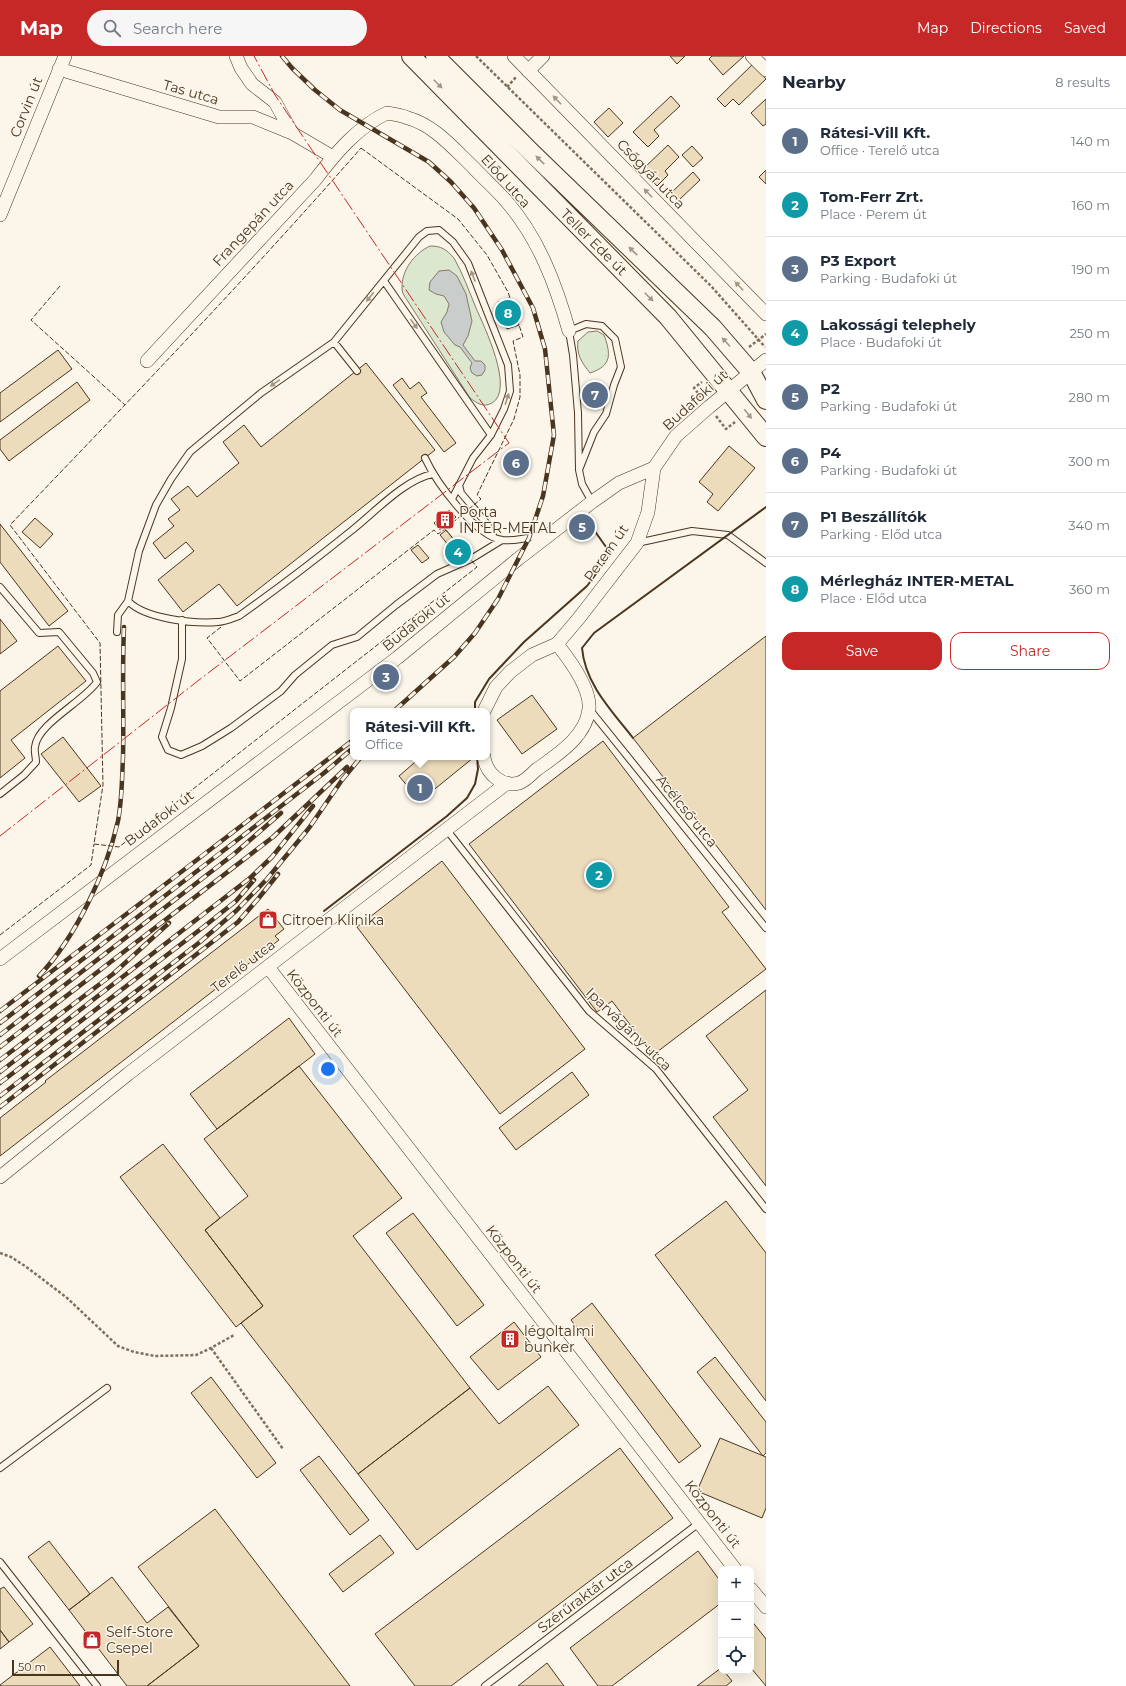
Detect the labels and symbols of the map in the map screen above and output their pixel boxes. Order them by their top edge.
street label: Corvin út [6,74,46,140]
street label: Tas utca [161,75,221,109]
one-way arrow [433,79,443,89]
one-way arrow [552,95,562,105]
street label: Csőgyár utca [613,135,689,213]
street label: Előd utca [477,150,535,212]
one-way arrow [535,155,545,165]
street label: Frangepán utca [208,176,298,270]
one-way arrow [643,188,653,198]
street label: Teller Ede út [557,205,631,279]
one-way arrow [628,246,638,256]
one-way arrow [470,270,476,282]
one-way arrow [734,281,744,291]
one-way arrow [366,291,375,302]
one-way arrow [644,292,654,302]
pin: 8 [495,298,521,328]
one-way arrow [410,319,418,329]
one-way arrow [721,337,730,347]
street label: Budafoki út [659,366,732,434]
one-way arrow [270,379,280,387]
pin: 7 [582,380,608,410]
one-way arrow [504,393,510,405]
one-way arrow [744,408,752,419]
pin: 6 [503,448,529,478]
place label: Porta INTER-METAL [459,503,557,537]
building icon: Porta INTER-METAL [434,509,456,531]
pin: 5 [569,512,595,542]
street label: Perem út [580,521,632,585]
pin: 4 [445,537,471,567]
street label: Budafoki út [378,589,454,655]
pin: 3 [373,662,399,692]
street label: Acélcső utca [652,771,722,851]
pin: 1 [407,773,433,803]
street label: Budafoki út [121,786,197,850]
pin: 2 [586,860,612,890]
shop icon: Citroen Klinika [257,909,279,931]
place label: Citroen Klinika [282,911,384,929]
street label: Terelő utca [207,935,279,997]
street label: Központi út [283,965,347,1041]
street label: Iparvágány utca [582,983,676,1075]
your location [318,1059,338,1079]
street label: Központi út [482,1221,546,1297]
place label: légoltalmi bunker [524,1322,594,1356]
building icon: légoltalmi bunker [499,1328,521,1350]
street label: Központi út [681,1476,745,1552]
street label: Szérűraktár utca [534,1553,636,1637]
place label: Self-Store Csepel [106,1623,173,1657]
shop icon: Self-Store Csepel [81,1629,103,1651]
scale bar [12,1658,119,1677]

